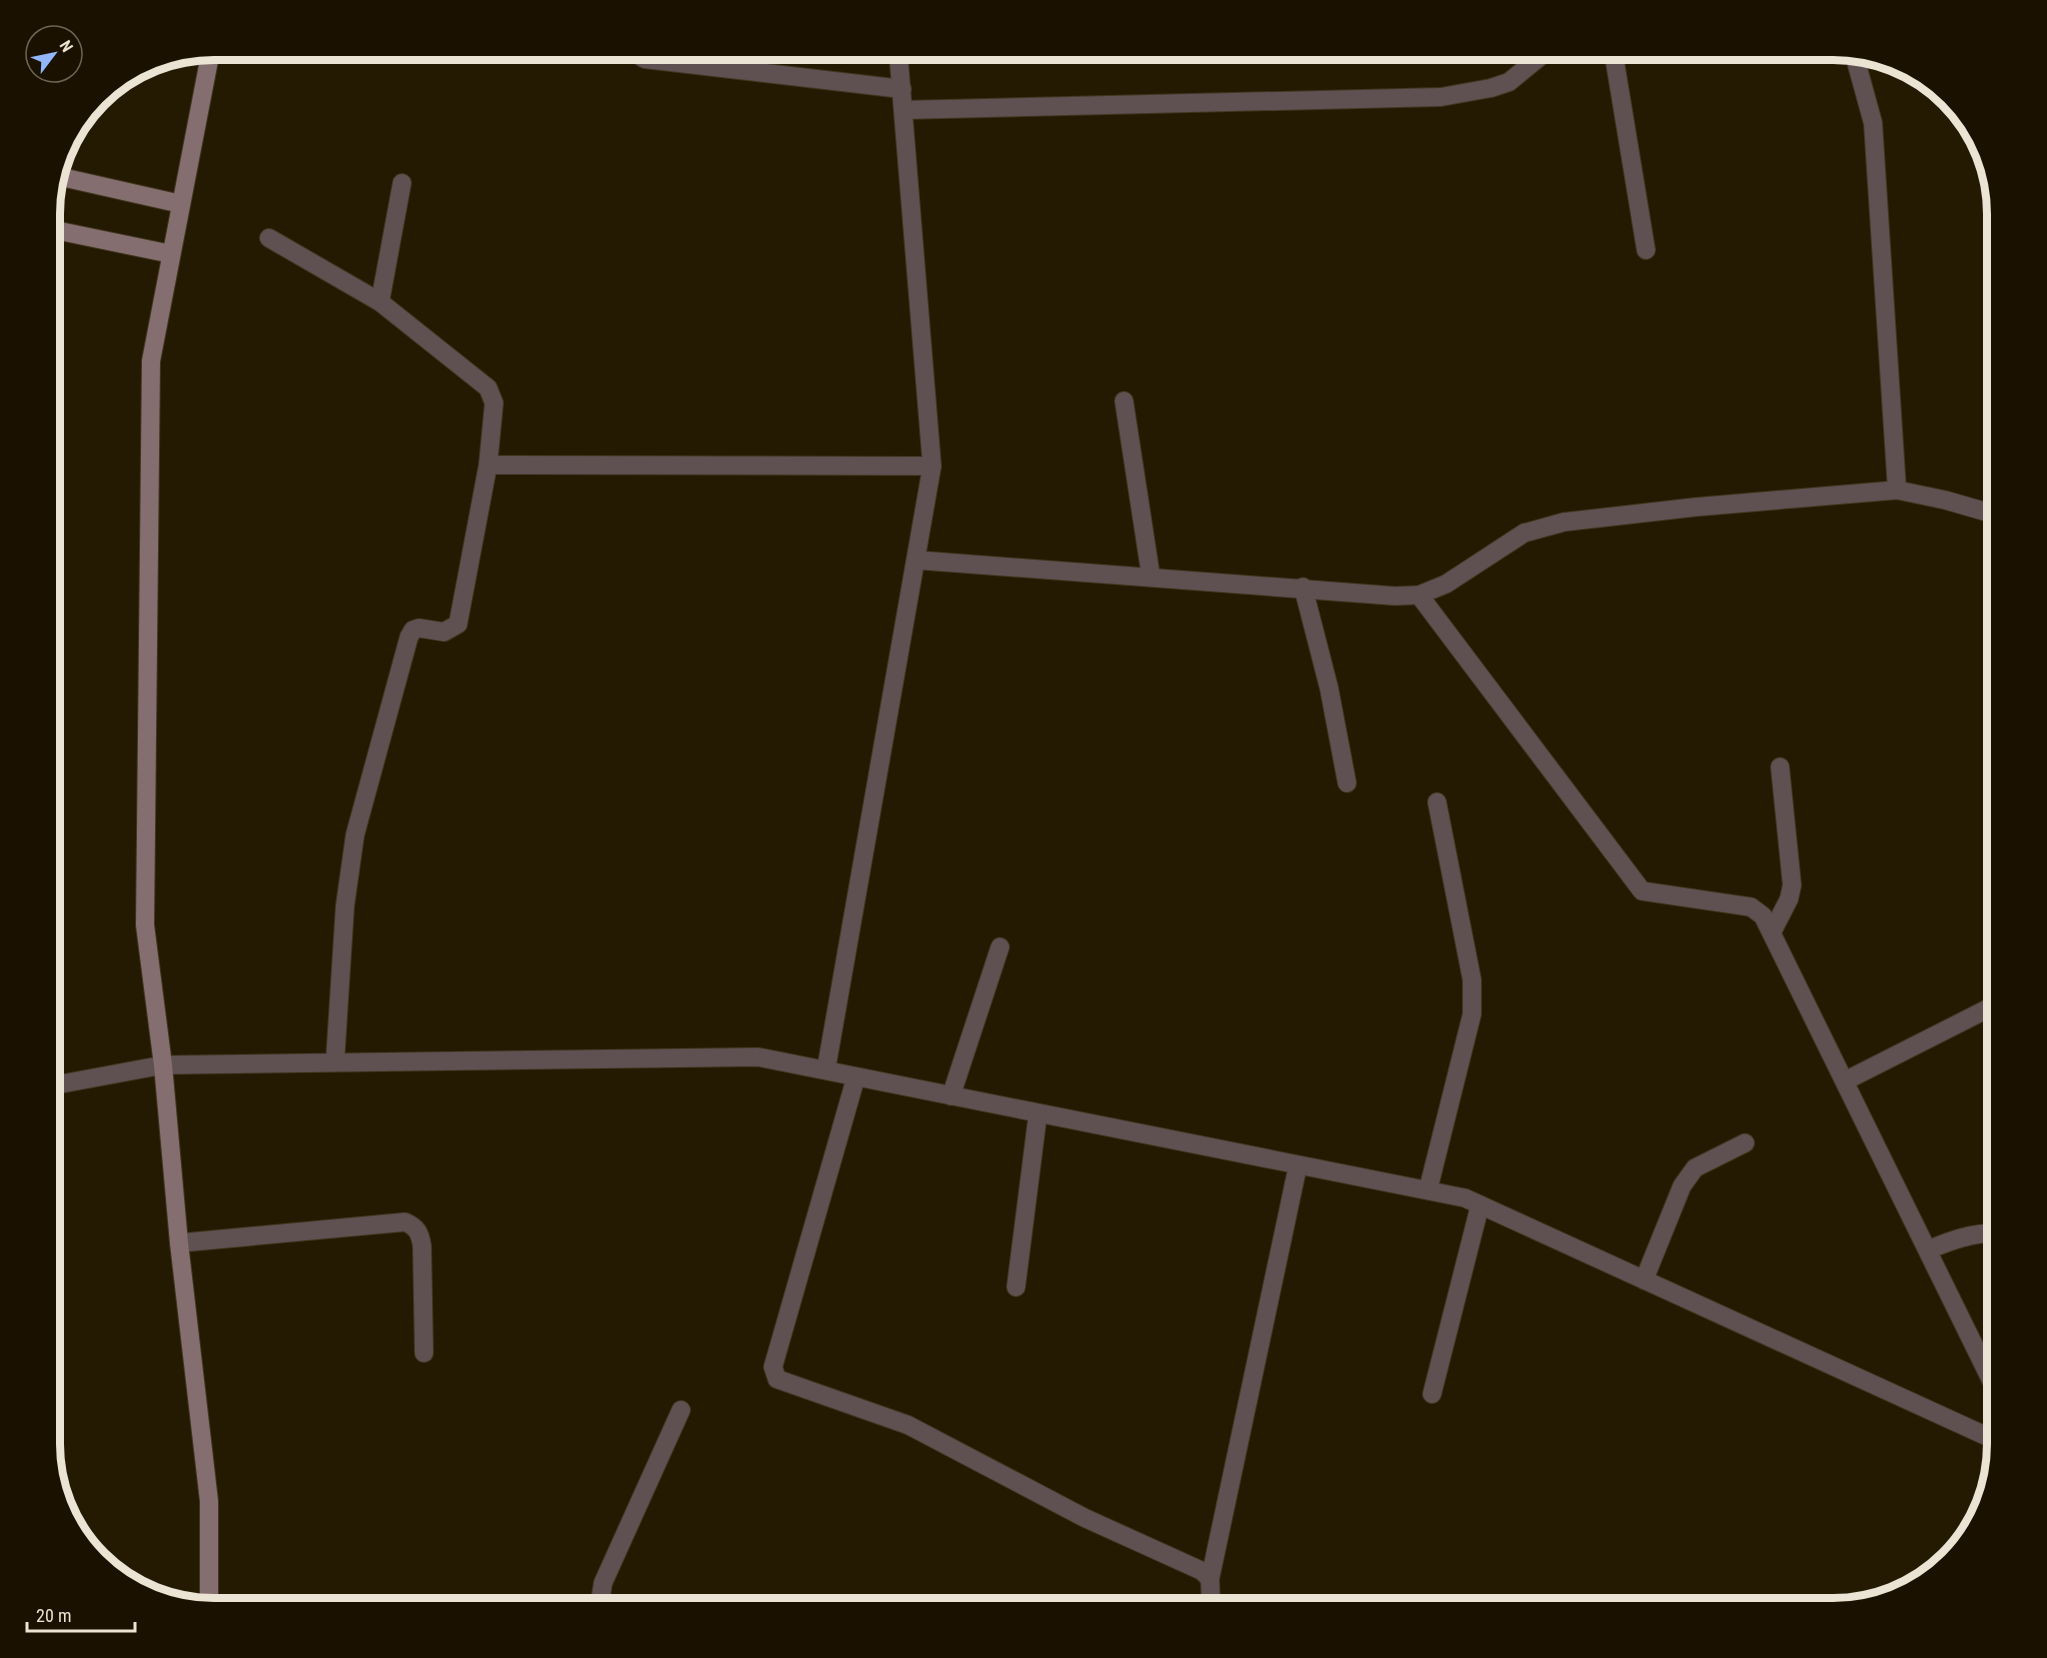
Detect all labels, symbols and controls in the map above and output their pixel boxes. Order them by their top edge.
north arrow [24,24,84,84]
text: N [56,37,77,56]
scale bar [27,1595,135,1633]
text: 20 m [36,1605,71,1626]

